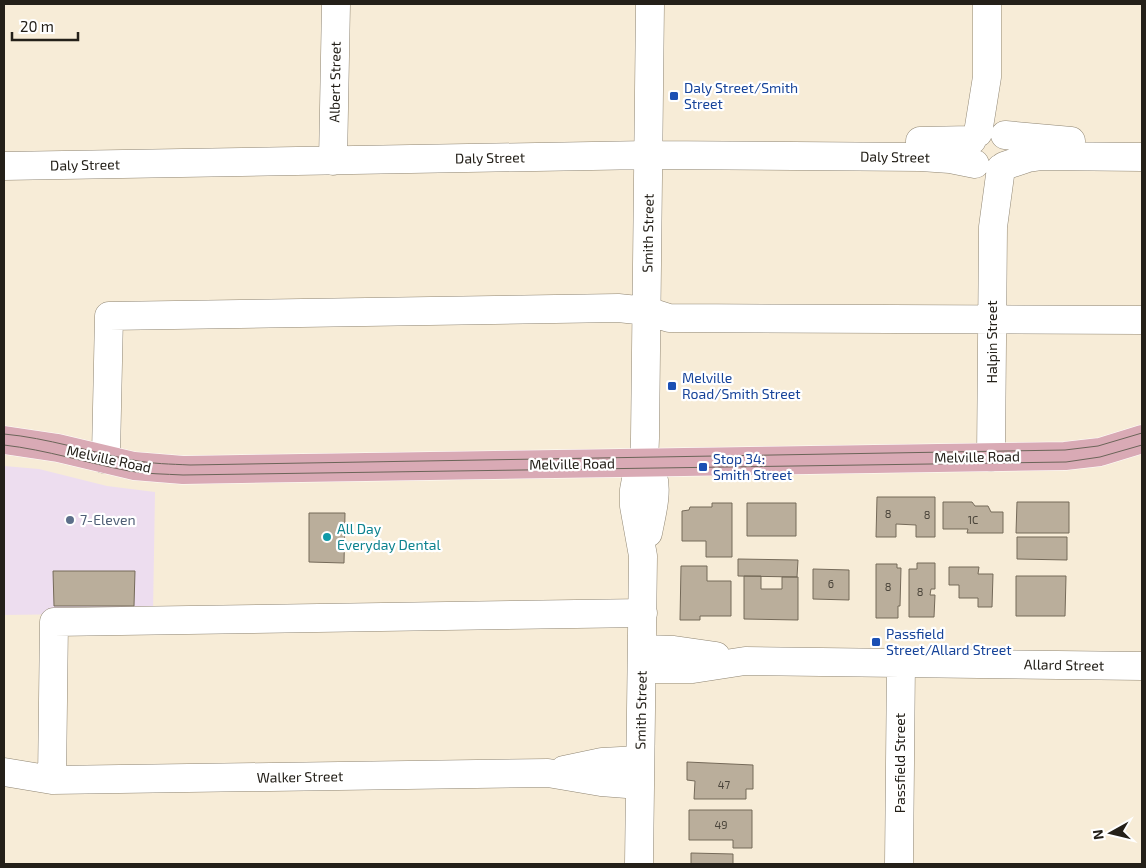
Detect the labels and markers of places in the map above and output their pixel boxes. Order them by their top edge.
place label: Daly Street/Smith Street [684,79,798,112]
marker: Daly Street/Smith Street [668,90,680,102]
place label: Melville Road/Smith Street [682,369,801,402]
marker: Melville Road/Smith Street [666,380,678,392]
place label: Stop 34: Smith Street [713,450,792,483]
marker: Stop 34: Smith Street [697,461,709,473]
place label: 7-Eleven [80,511,136,528]
marker: 7-Eleven [64,514,76,526]
place label: All Day Everyday Dental [337,520,442,553]
marker: All Day Everyday Dental [321,531,333,543]
place label: Passfield Street/Allard Street [886,625,1012,658]
marker: Passfield Street/Allard Street [870,636,882,648]

